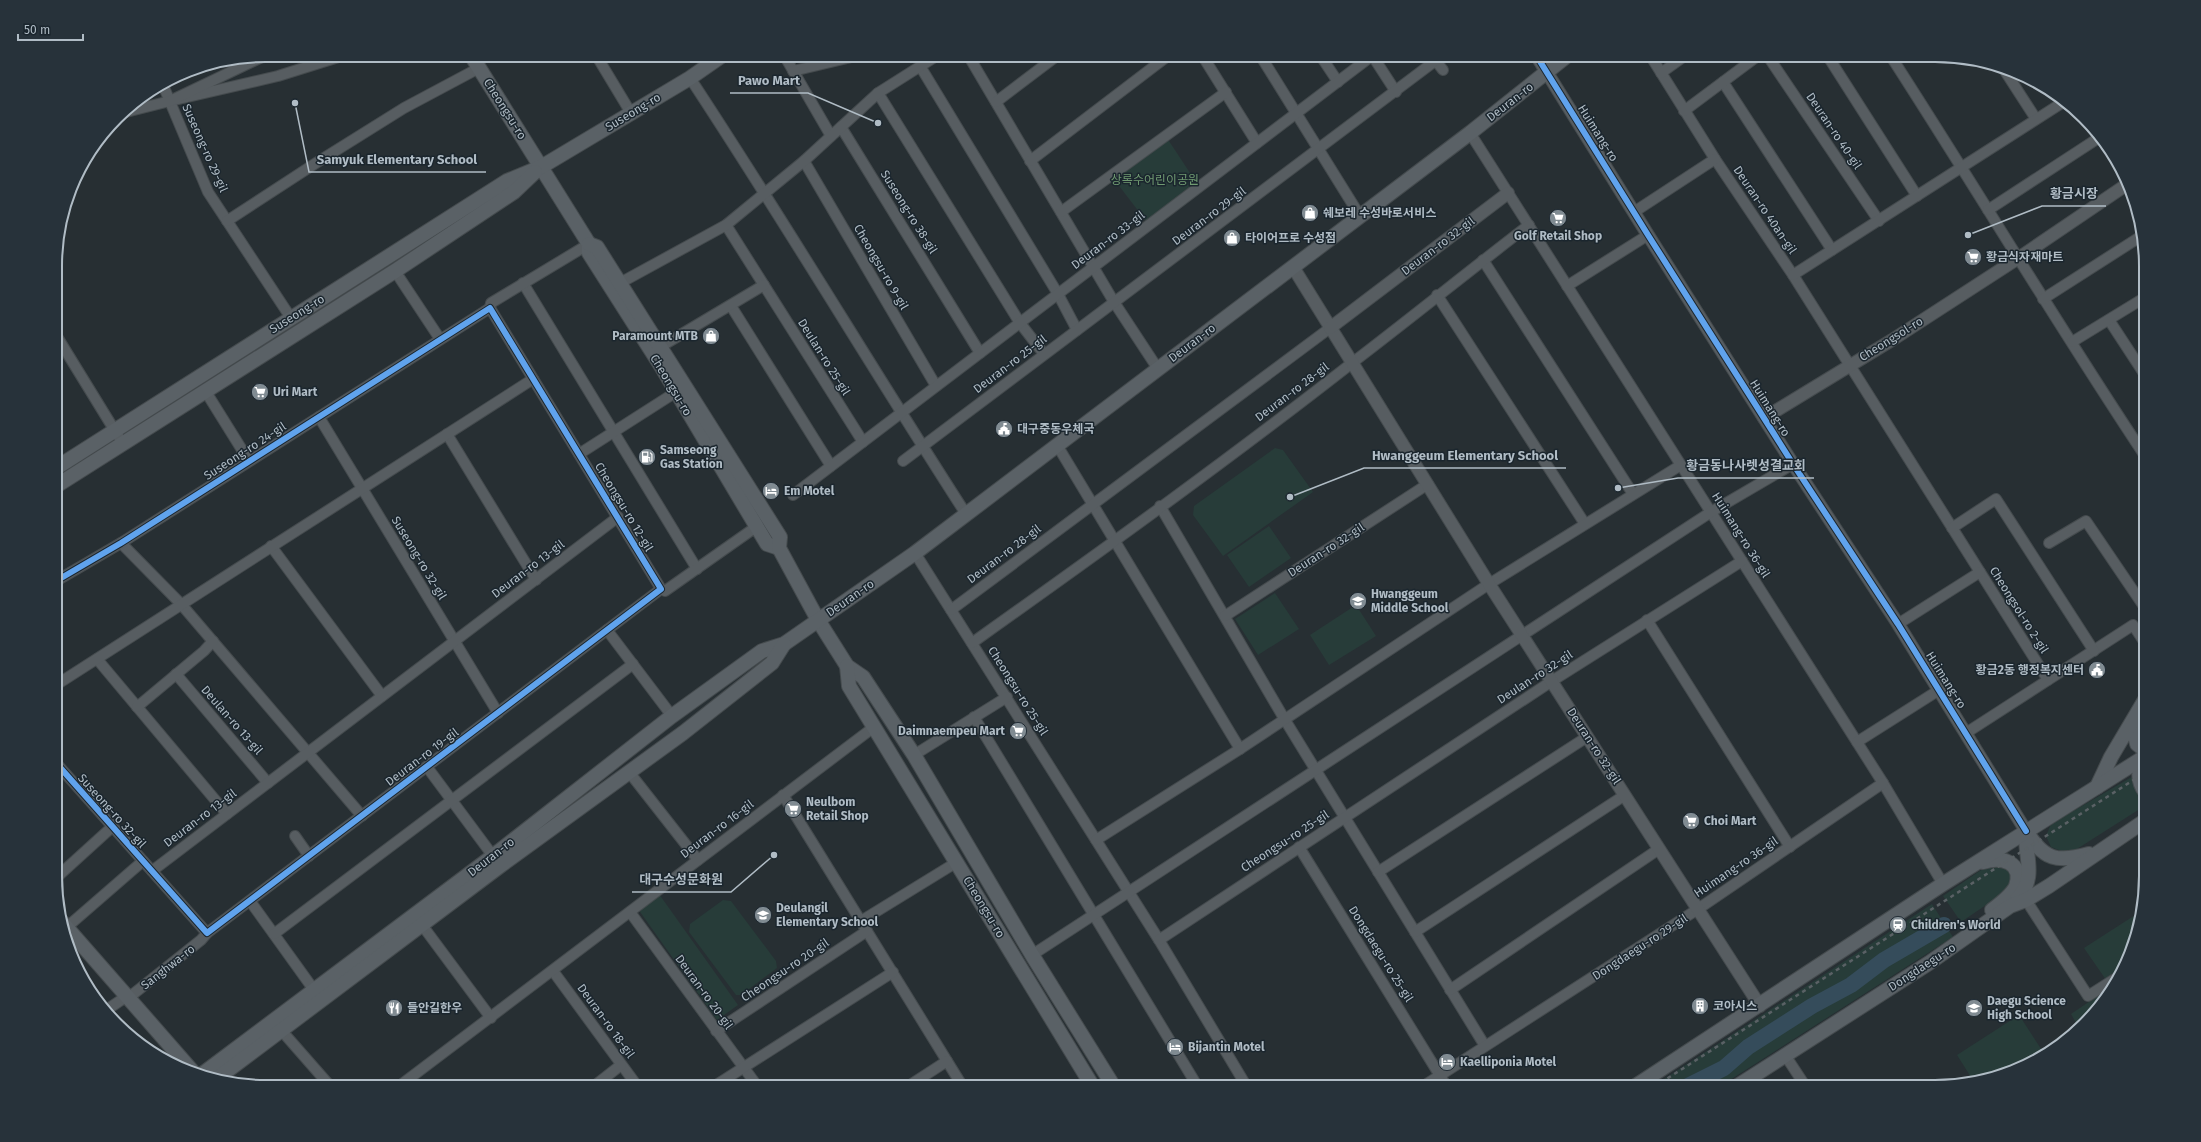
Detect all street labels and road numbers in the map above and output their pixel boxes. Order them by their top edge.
street label: Cheongsu-ro [481,76,529,142]
street label: Deuran-ro [1484,80,1536,124]
street label: Suseong-ro [603,90,663,134]
street label: Deuran-ro 40-gil [1803,90,1865,172]
street label: Suseong-ro 29-gil [179,102,231,195]
street label: Huimang-ro [1575,102,1621,164]
street label: Deuran-ro 40an-gil [1730,163,1800,257]
street label: Suseong-ro 38-gil [878,168,941,257]
street label: Deuran-ro 29-gil [1169,184,1249,248]
street label: Deuran-ro 33-gil [1069,208,1148,272]
street label: Deuran-ro 32-gil [1399,214,1478,278]
street label: Cheongsu-ro 9-gil [851,222,911,313]
street label: Suseong-ro [267,292,327,336]
street label: Cheongsol-ro [1857,314,1925,364]
street label: Deulan-ro 25-gil [795,316,853,398]
street label: Deuran-ro [1166,321,1218,365]
street label: Deuran-ro 25-gil [971,332,1050,396]
street label: Cheongsu-ro [647,352,695,418]
street label: Deuran-ro 28-gil [1252,359,1332,424]
street label: Huimang-ro [1747,377,1793,439]
street label: Suseong-ro 24-gil [201,419,289,483]
street label: Cheongsu-ro 12-gil [592,460,656,554]
street label: Huimang-ro 36-gil [1709,490,1773,581]
street label: Suseong-ro 32-gil [389,514,450,603]
street label: Deuran-ro 32-gil [1285,520,1367,580]
street label: Deuran-ro 28-gil [964,521,1044,586]
street label: Deuran-ro 13-gil [489,537,568,601]
street label: Cheongsol-ro 2-gil [1987,564,2052,656]
street label: Deuran-ro [823,576,877,620]
street label: Cheongsu-ro 25-gil [985,644,1051,738]
street label: Deulan-ro 32-gil [1495,647,1576,707]
street label: Huimang-ro [1923,649,1969,711]
street label: Deulan-ro 13-gil [198,683,266,758]
street label: Deuran-ro 32-gil [1564,705,1624,787]
street label: Deuran-ro 19-gil [383,725,462,789]
street label: Suseong-ro 32-gil [75,771,149,851]
street label: Deuran-ro 13-gil [161,786,240,850]
street label: Deuran-ro 16-gil [678,797,757,861]
street label: Cheongsu-ro 25-gil [1238,807,1332,875]
street label: Huimang-ro 36-gil [1691,833,1781,900]
street label: Deuran-ro [465,835,517,879]
street label: Cheongsu-ro [960,874,1008,940]
street label: Dongdaegu-ro 25-gil [1346,903,1416,1005]
street label: Dongdaegu-ro 29-gil [1590,911,1691,983]
street label: Cheongsu-ro 20-gil [738,935,832,1005]
street label: Dongdaegu-ro [1886,940,1958,994]
street label: Sanghwa-ro [138,942,198,992]
street label: Deuran-ro 20-gil [672,952,736,1032]
street label: Deuran-ro 18-gil [574,981,638,1061]

